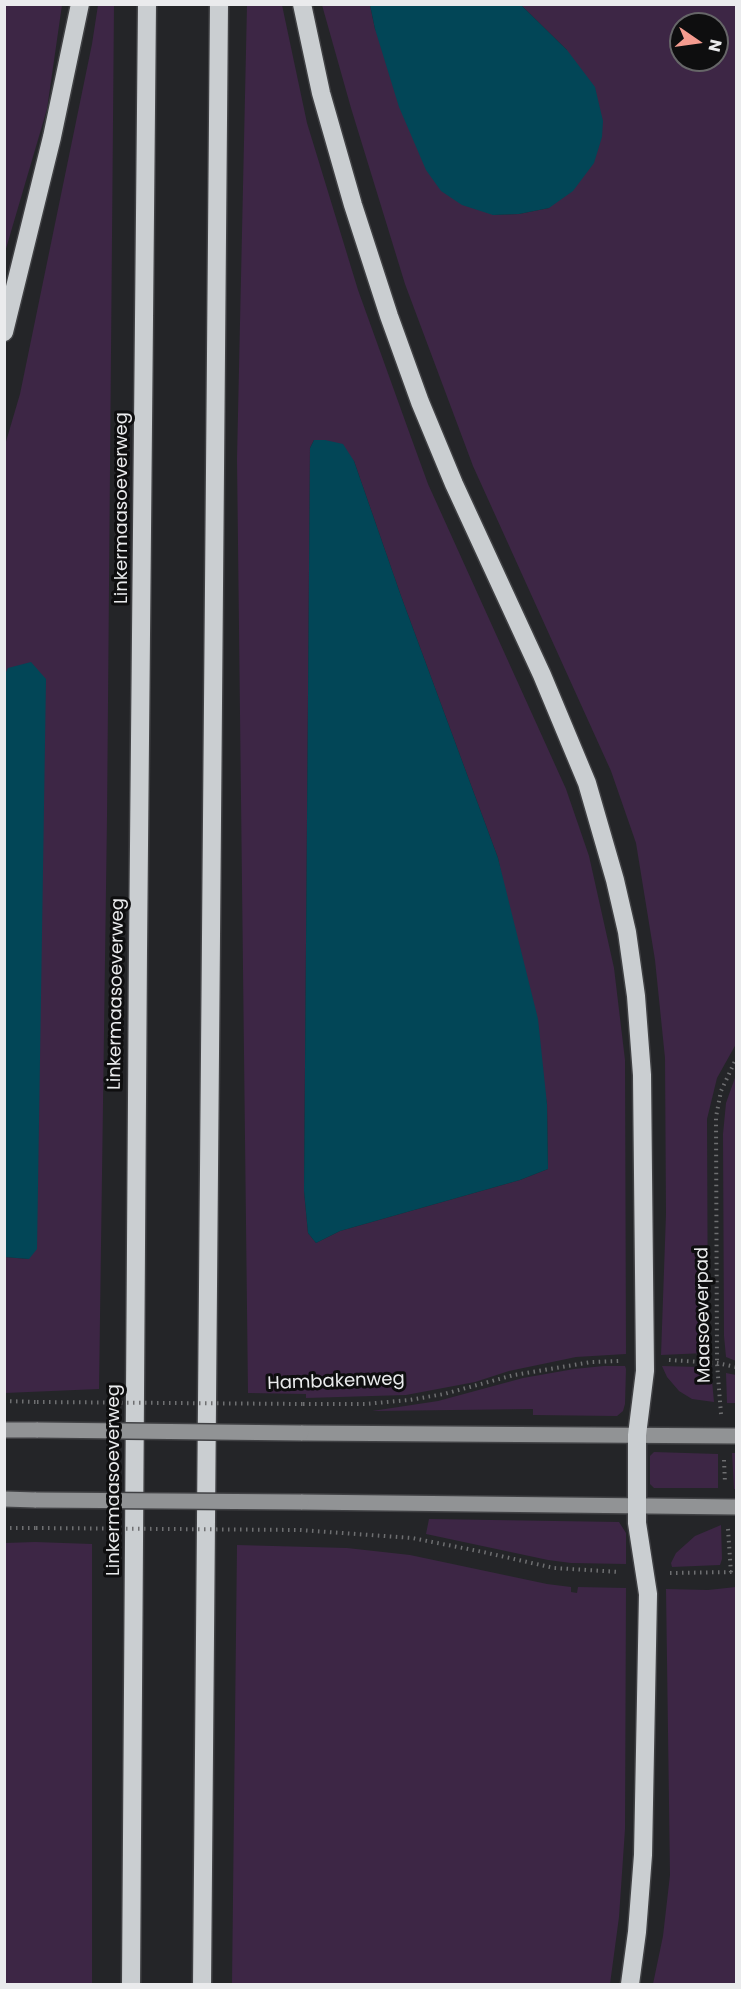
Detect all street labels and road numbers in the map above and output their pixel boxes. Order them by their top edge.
street label: Linkermaasoeverweg [111,412,133,604]
street label: Linkermaasoeverweg [105,898,129,1090]
street label: Maasoeverpad [692,1247,716,1383]
street label: Hambakenweg [267,1369,405,1395]
street label: Linkermaasoeverweg [103,1384,125,1576]

